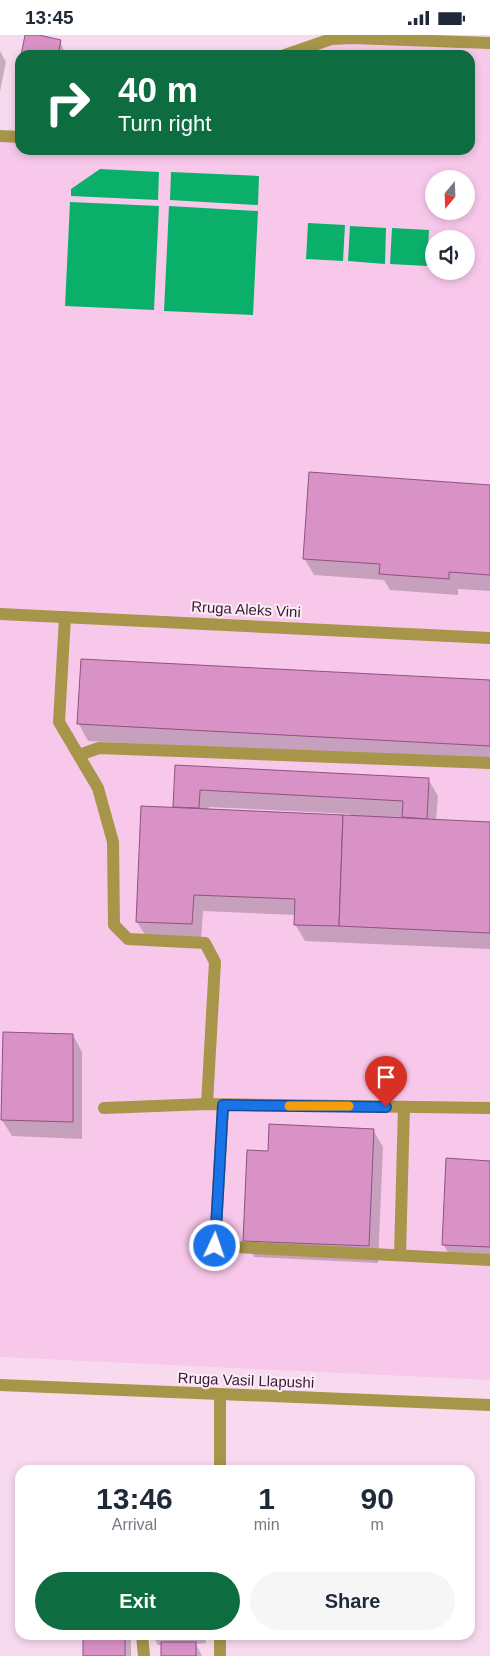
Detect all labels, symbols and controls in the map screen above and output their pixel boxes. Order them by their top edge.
text: 13:45 [25,7,74,28]
icon: right [35,70,100,135]
text: 40 m [118,70,198,109]
text: Turn right [118,111,211,136]
north arrow [425,170,475,220]
map controls [425,170,475,280]
button: sound [425,230,475,280]
street label: Rruga Aleks Vini [191,598,301,620]
pin [365,1056,407,1107]
icon: arrive [372,1063,400,1091]
position arrow [188,1219,240,1271]
street label: Rruga Vasil Llapushi [178,1369,314,1391]
text: 13:46 [96,1482,173,1515]
text: 1 [258,1482,275,1515]
text: 90 [361,1482,394,1515]
text: Arrival [112,1516,157,1533]
text: min [254,1516,280,1533]
text: m [371,1516,384,1533]
button: Exit [35,1572,240,1630]
button: Share [250,1572,455,1630]

